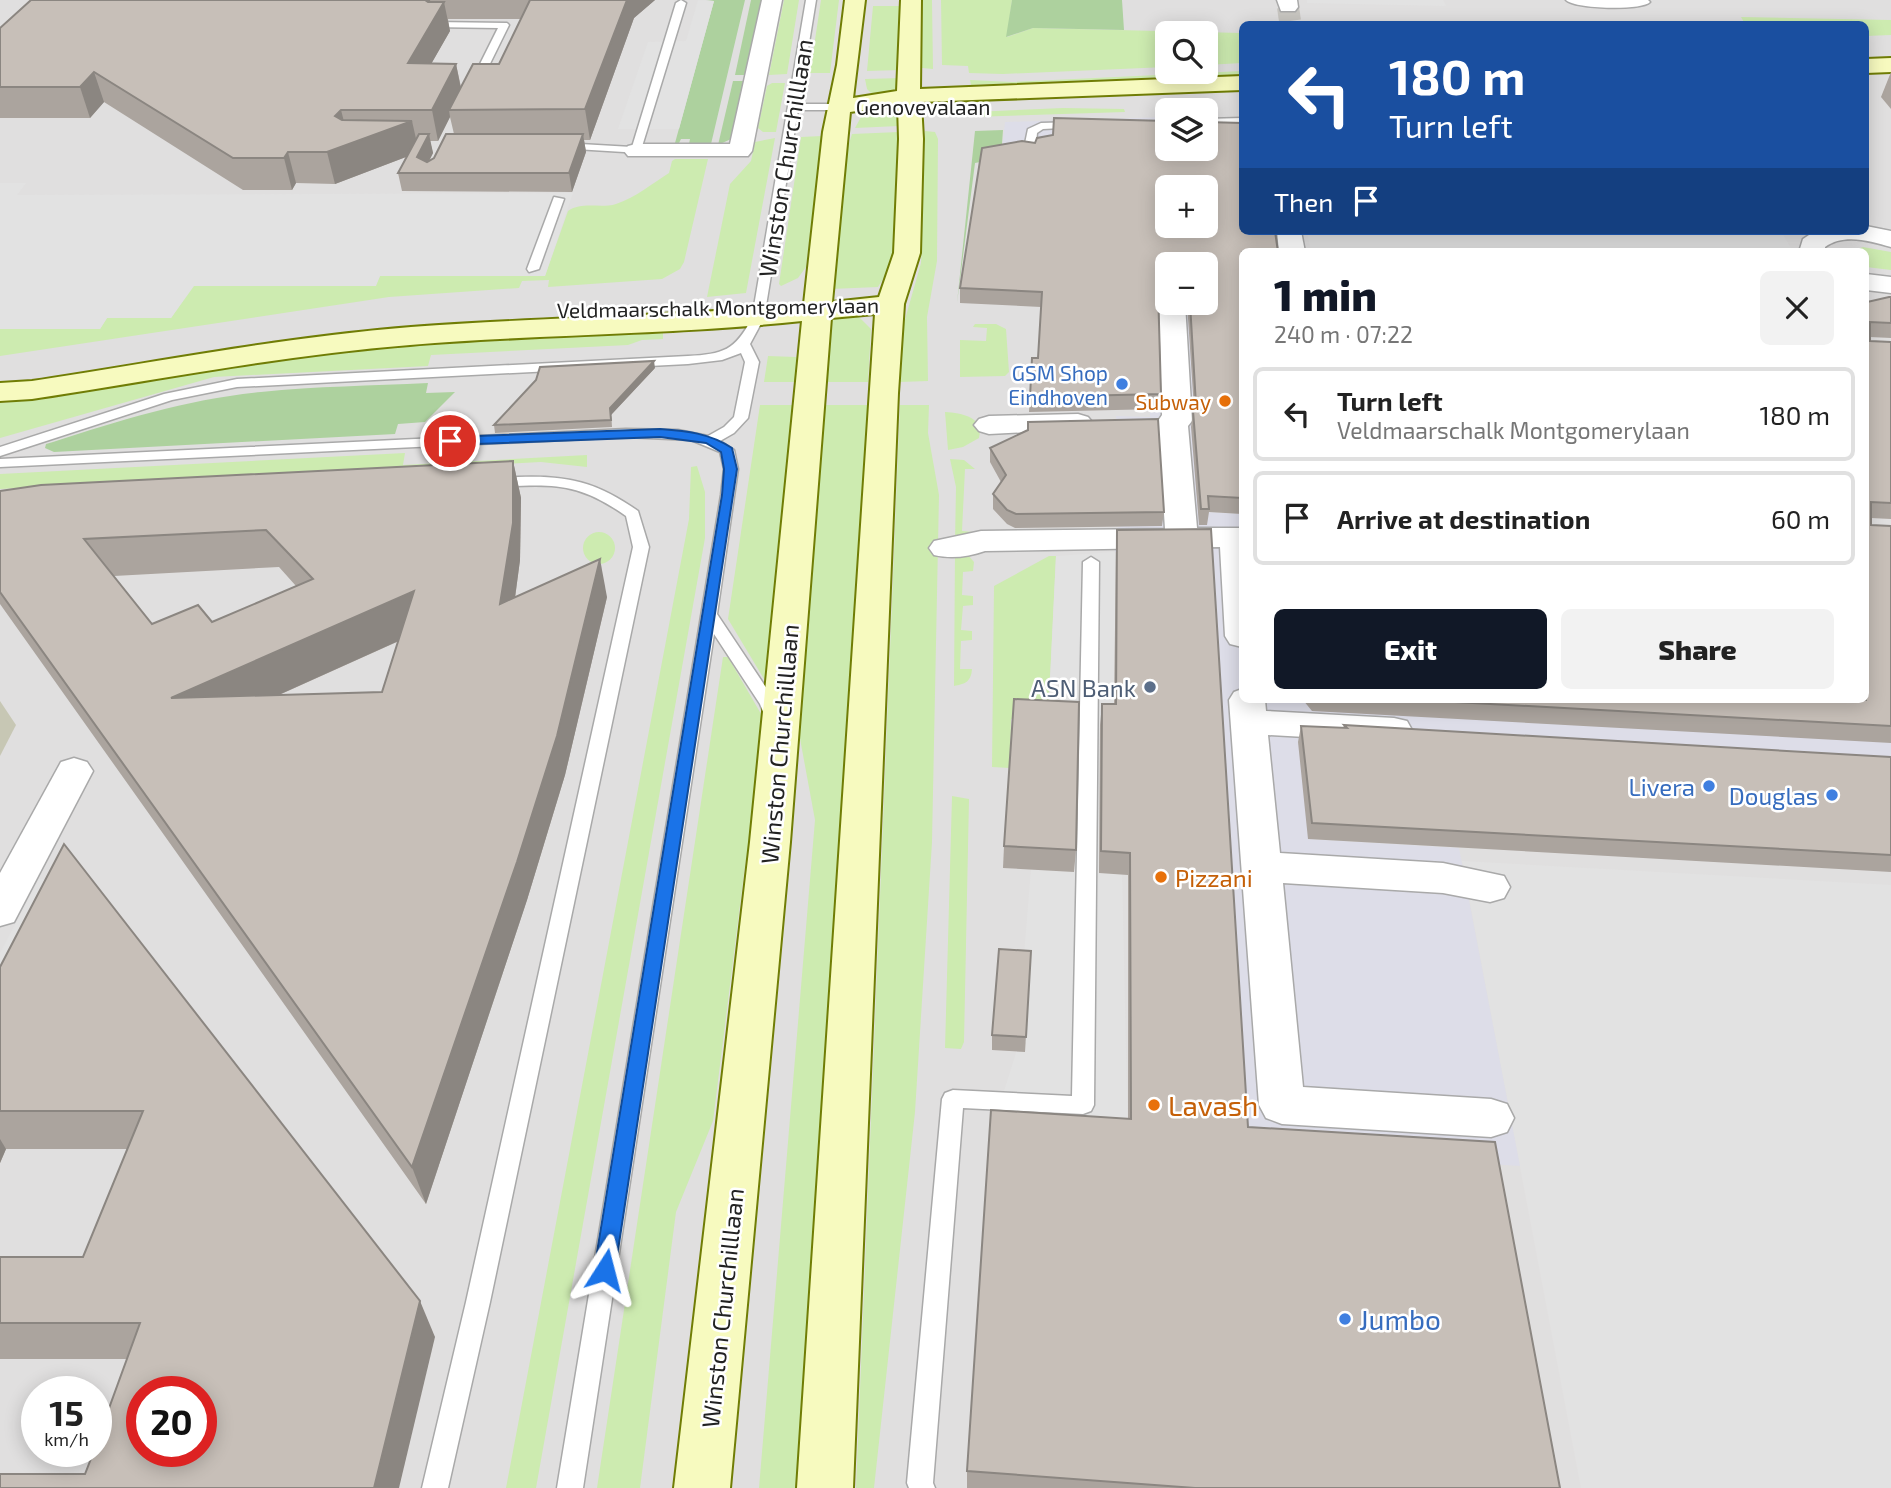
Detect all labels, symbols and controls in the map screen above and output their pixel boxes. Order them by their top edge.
map controls [1155,21,1218,315]
button: search [1155,21,1218,84]
street label: Winston Churchilllaan [752,37,818,279]
text: 180 m [1389,46,1525,105]
icon: left [1274,49,1365,140]
street label: Genovevalaan [856,94,990,119]
button: layers [1155,98,1218,161]
text: Turn left [1389,106,1513,144]
button: + [1155,175,1218,238]
icon: arrive [1347,182,1385,220]
text: Then [1274,186,1333,217]
button: − [1155,252,1218,315]
text: 1 min [1274,269,1377,319]
button: close [1760,271,1834,345]
street label: Veldmaarschalk Montgomerylaan [557,292,879,322]
text: 240 m · 07:22 [1274,320,1413,348]
place label: GSM Shop Eindhoven [1008,360,1108,409]
marker: GSM Shop Eindhoven [1114,376,1130,392]
text: Turn left [1337,385,1443,416]
place label: Subway [1135,389,1211,414]
marker: Subway [1217,393,1233,409]
icon: left [1278,395,1316,433]
text: 180 m [1760,399,1830,430]
pin [420,411,480,471]
text: Veldmaarschalk Montgomerylaan [1337,416,1690,444]
icon: arrive [431,422,469,460]
icon: arrive [1278,499,1316,537]
text: Arrive at destination [1337,503,1590,534]
text: 60 m [1771,503,1830,534]
button: Exit [1274,609,1547,689]
button: Share [1561,609,1834,689]
street label: Winston Churchilllaan [754,623,804,865]
place label: ASN Bank [1031,673,1136,702]
marker: ASN Bank [1142,679,1158,695]
place label: Livera [1628,772,1695,801]
marker: Livera [1701,778,1717,794]
place label: Douglas [1729,781,1818,810]
marker: Douglas [1824,787,1840,803]
place label: Pizzani [1175,863,1253,892]
marker: Pizzani [1153,869,1169,885]
place label: Lavash [1168,1088,1258,1122]
marker: Lavash [1146,1097,1162,1113]
street label: Winston Churchilllaan [695,1187,749,1429]
position arrow [568,1233,642,1307]
place label: Jumbo [1359,1302,1441,1336]
marker: Jumbo [1337,1311,1353,1327]
speed limit sign: 20 [126,1376,217,1467]
text: 15 [49,1391,84,1433]
text: km/h [44,1428,89,1450]

